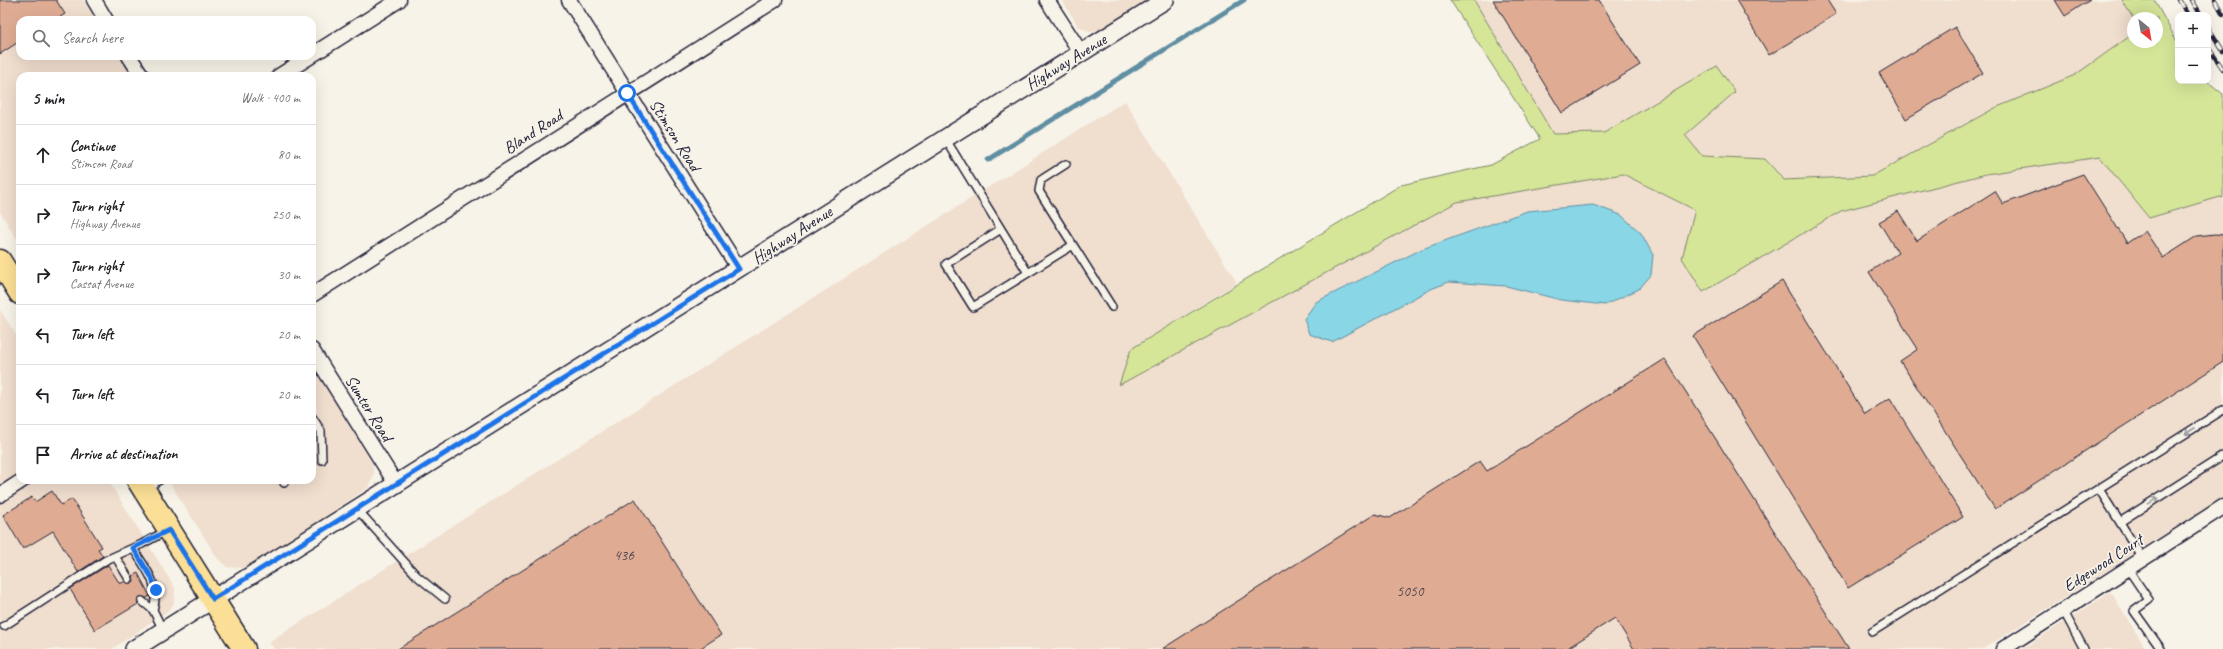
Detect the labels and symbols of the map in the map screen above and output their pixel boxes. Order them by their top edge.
north arrow [2127,12,2163,48]
street label: Highway Avenue [1022,28,1112,95]
route start [618,84,636,102]
street label: Stimson Road [645,95,707,178]
street label: Bland Road [500,104,568,159]
street label: Highway Avenue [748,201,837,269]
street label: Sumter Road [340,371,399,447]
one-way arrow [2185,427,2196,435]
one-way arrow [2147,497,2158,505]
street label: Edgewood Court [2059,528,2149,597]
house number: 436 [614,546,635,565]
route end [147,581,165,599]
house number: 5050 [1396,582,1425,601]

